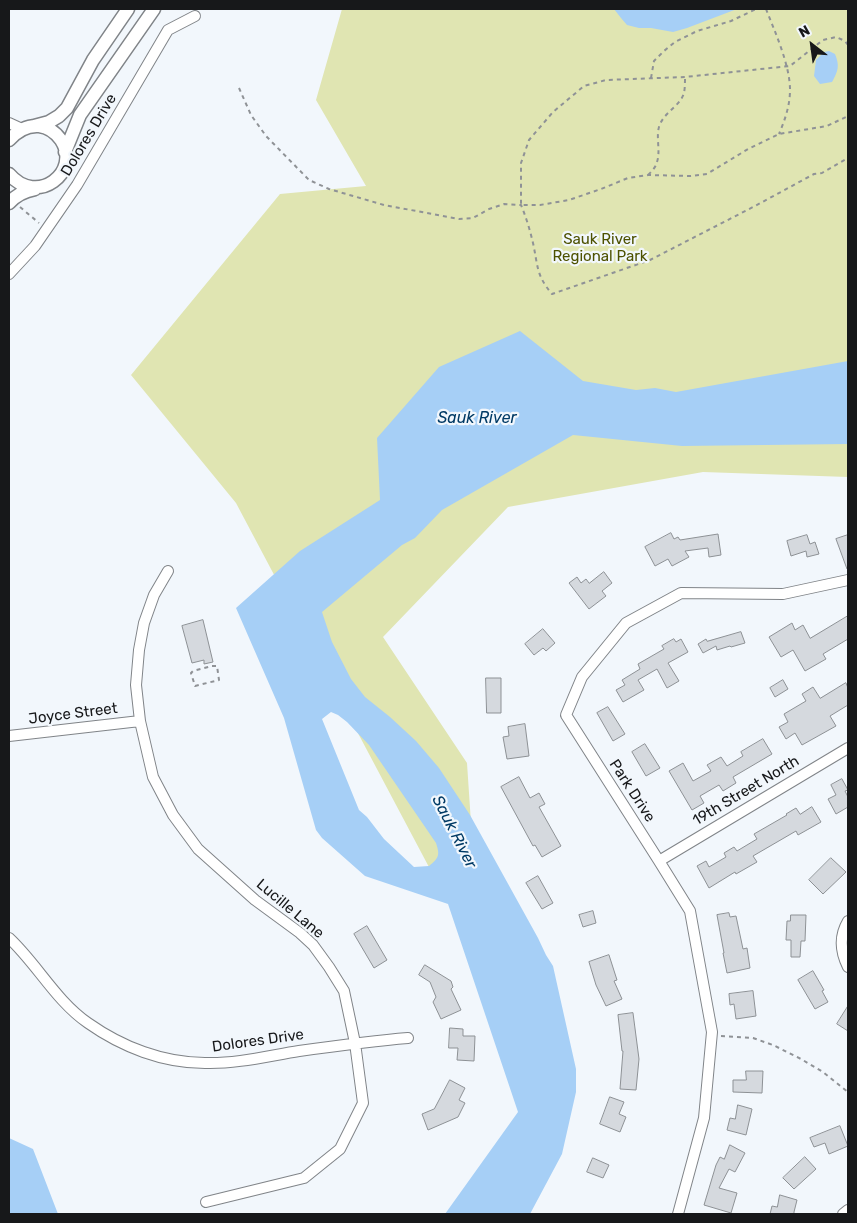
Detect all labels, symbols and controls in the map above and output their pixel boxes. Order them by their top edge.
north arrow [787,20,837,70]
text: N [796,22,813,41]
street label: Dolores Drive [57,91,121,179]
park label: Sauk River Regional Park [552,231,648,266]
water label: Sauk River [437,408,517,428]
street label: Joyce Street [27,700,119,728]
street label: 19th Street North [690,752,802,830]
street label: Park Drive [605,756,659,826]
water label: Sauk River [427,792,481,872]
street label: Lucille Lane [253,876,327,942]
street label: Dolores Drive [211,1026,305,1056]

